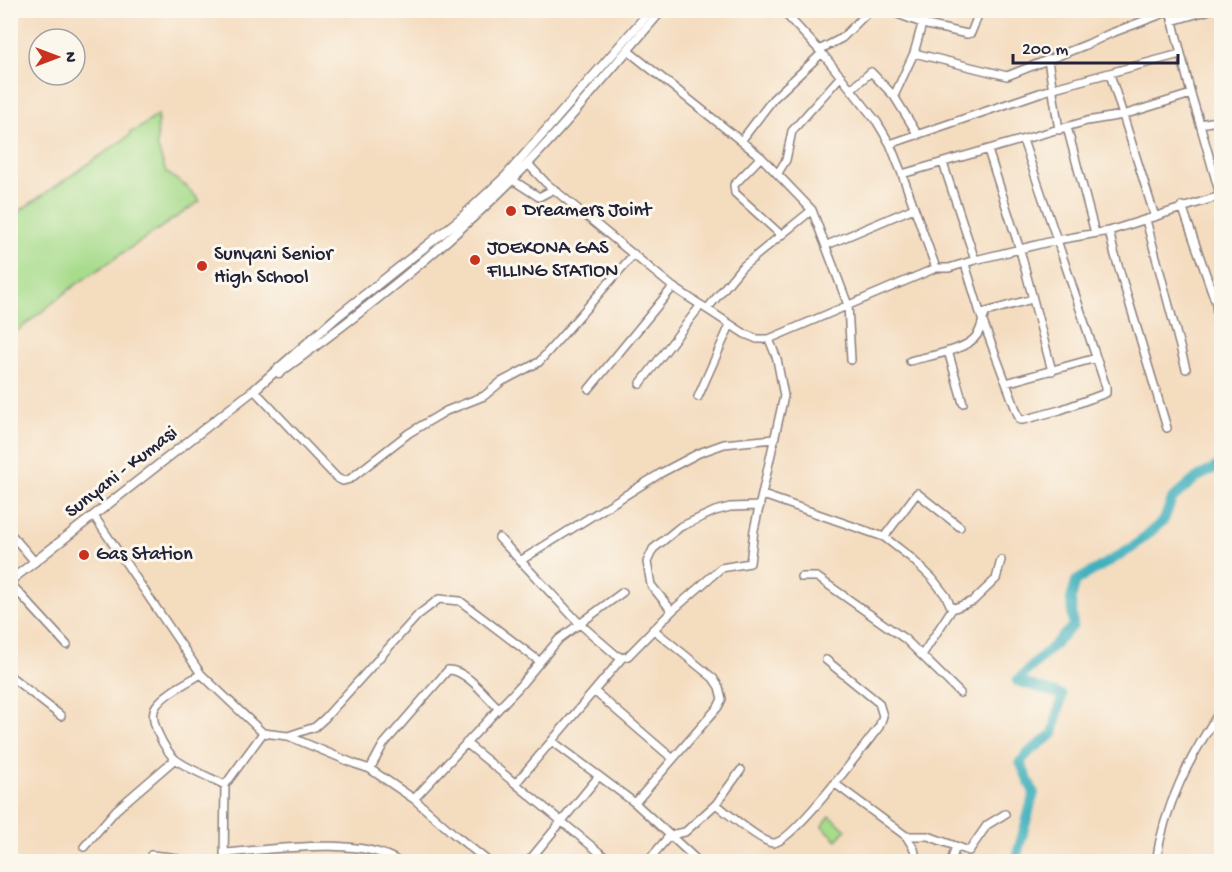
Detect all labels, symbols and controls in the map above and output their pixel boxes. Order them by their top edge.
north arrow [27,27,87,87]
scale bar [1013,27,1178,65]
text: 200 m [1022,40,1069,61]
text: N [59,52,78,63]
place label: Dreamers Joint [521,200,653,223]
marker: Dreamers Joint [504,204,518,218]
place label: JOEKONA GAS FILLING STATION [486,238,618,284]
place label: Sunyani Senior High School [214,244,335,290]
marker: JOEKONA GAS FILLING STATION [468,253,482,267]
marker: Sunyani Senior High School [195,259,209,273]
street label: Sunyani - Kumasi [61,422,183,524]
place label: Gas Station [96,544,193,567]
marker: Gas Station [77,548,91,562]

